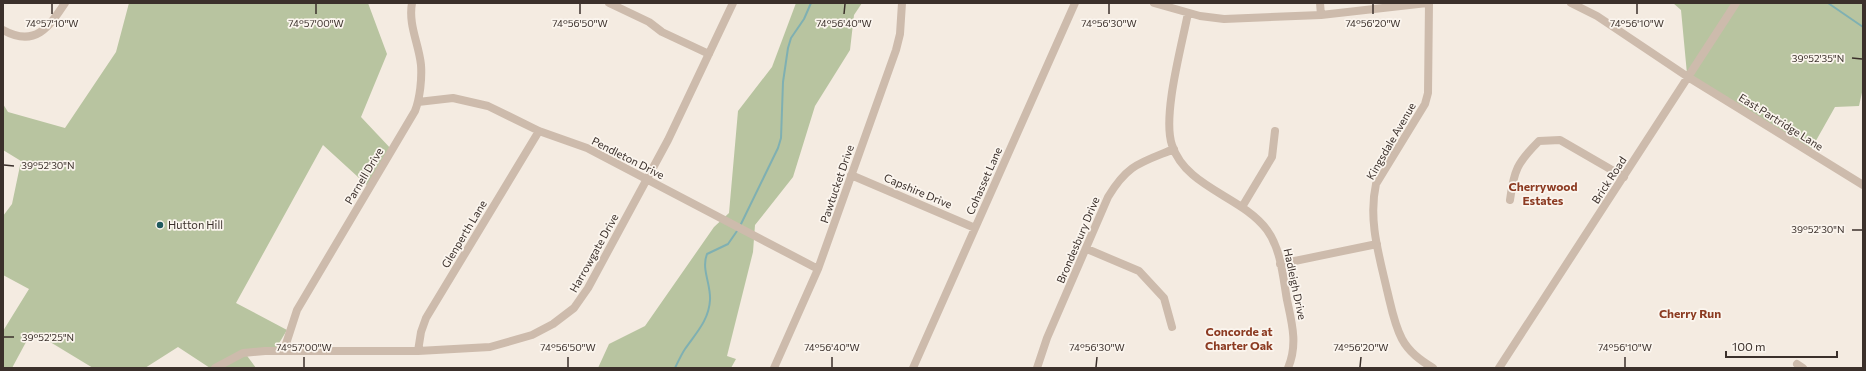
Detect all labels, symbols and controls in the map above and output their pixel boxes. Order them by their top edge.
text: 74°57'10"W [25,17,79,29]
text: 74°57'00"W [288,17,344,29]
text: 74°56'50"W [552,17,608,29]
text: 74°56'40"W [816,17,872,29]
text: 74°56'30"W [1081,17,1137,29]
text: 74°56'20"W [1345,17,1401,29]
text: 74°56'10"W [1610,17,1664,29]
text: 39°52'35"N [1792,52,1844,64]
street label: East Partridge Lane [1737,90,1826,153]
street label: Kingsdale Avenue [1363,100,1418,182]
street label: Pendleton Drive [590,134,667,182]
street label: Pawtucket Drive [817,143,856,225]
street label: Parnell Drive [342,145,386,206]
street label: Cohasset Lane [963,145,1004,217]
street label: Brick Road [1589,154,1629,206]
text: 39°52'30"N [21,159,75,171]
street label: Capshire Drive [882,170,954,211]
district label: Cherrywood Estates [1508,179,1578,207]
street label: Brondesbury Drive [1053,194,1102,285]
street label: Glenperth Lane [438,197,489,270]
street label: Harrowgate Drive [566,211,621,295]
place label: Hutton Hill [168,218,223,231]
marker: Hutton Hill [155,220,165,230]
text: 39°52'30"N [1791,223,1845,235]
street label: Hadleigh Drive [1282,247,1309,321]
district label: Cherry Run [1659,306,1721,320]
district label: Concorde at Charter Oak [1205,324,1273,352]
text: 39°52'25"N [22,331,74,343]
scale bar [1726,333,1837,359]
text: 100 m [1732,339,1766,353]
text: 74°57'00"W [276,341,332,353]
text: 74°56'50"W [540,341,596,353]
text: 74°56'40"W [804,341,860,353]
text: 74°56'30"W [1069,341,1125,353]
text: 74°56'20"W [1333,341,1389,353]
text: 74°56'10"W [1598,341,1652,353]

